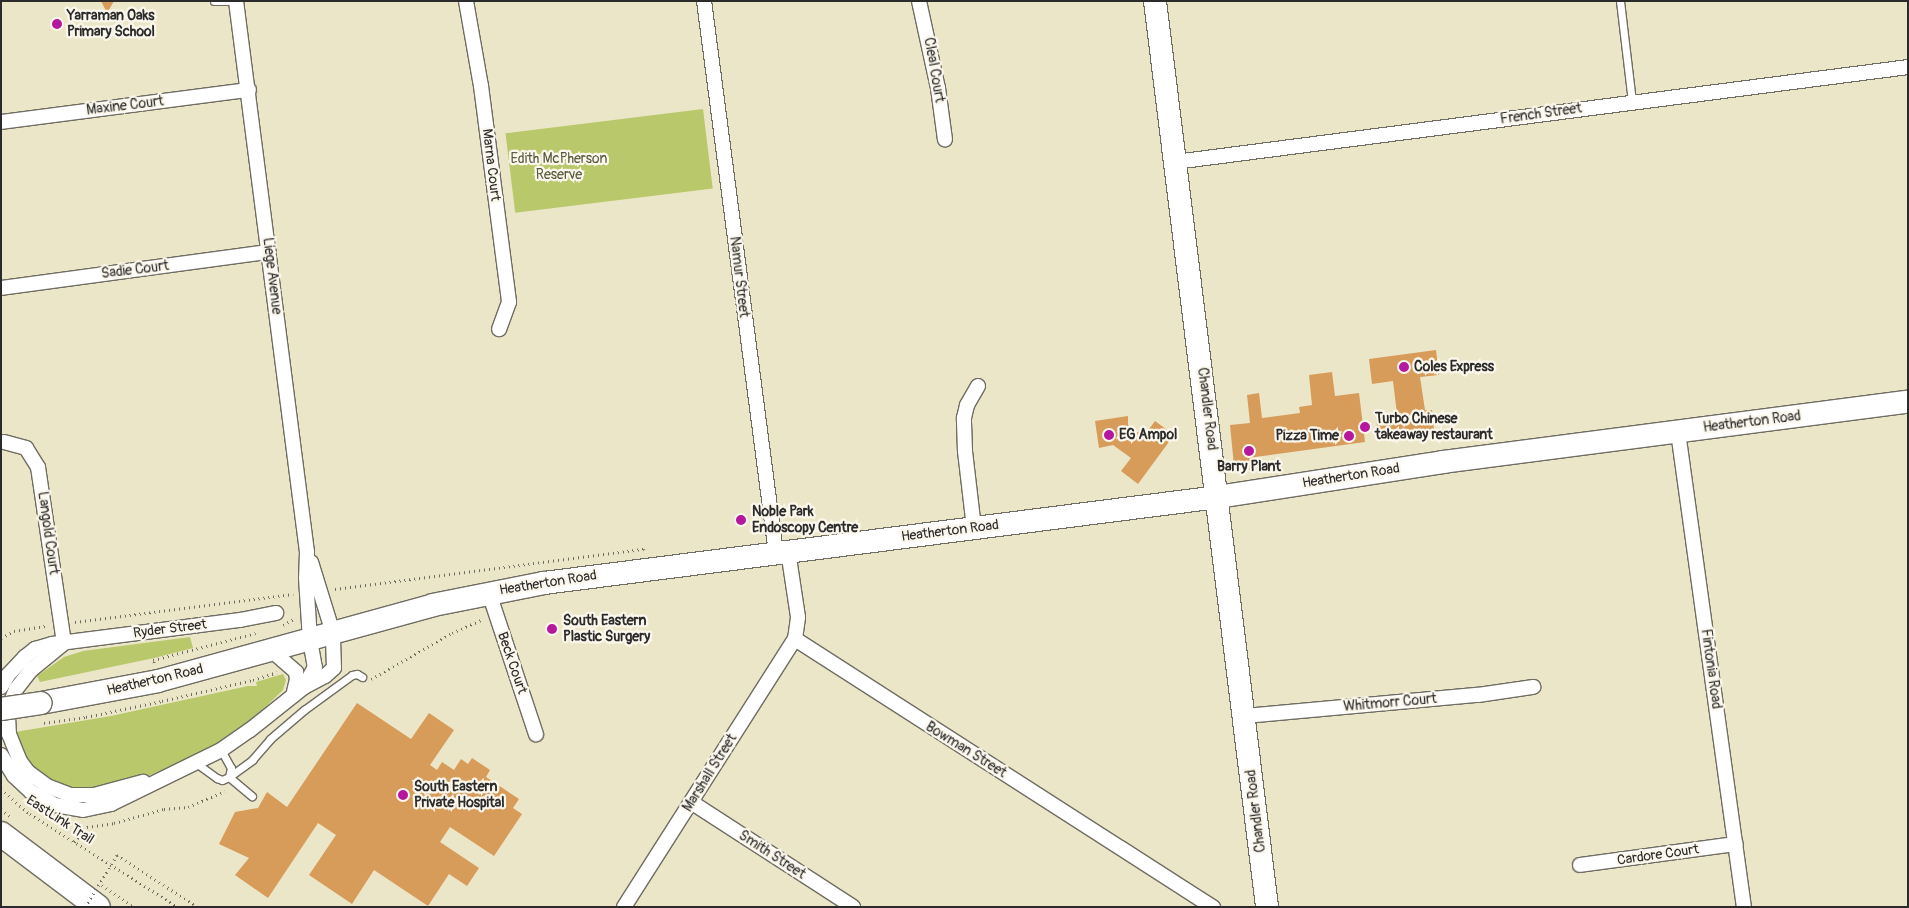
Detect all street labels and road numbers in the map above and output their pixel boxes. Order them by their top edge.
street label: Cleal Court [920,36,948,104]
street label: Maxine Court [85,93,165,119]
street label: French Street [1499,100,1583,128]
street label: Marna Court [478,128,504,202]
street label: Namur Street [726,236,752,318]
street label: Liege Avenue [259,237,285,315]
street label: Sadie Court [100,258,170,282]
street label: Chandler Road [1194,367,1220,451]
street label: Heatherton Road [1702,408,1802,436]
street label: Heatherton Road [1301,460,1401,492]
street label: Langold Court [34,490,62,576]
street label: Heatherton Road [900,517,1000,545]
street label: Heatherton Road [498,567,598,599]
street label: Ryder Street [132,616,208,642]
street label: Fintonia Road [1697,628,1725,710]
street label: Beck Court [494,630,530,696]
street label: Heatherton Road [105,661,205,699]
street label: Whitmorr Court [1343,691,1437,715]
street label: Bowman Street [922,718,1010,782]
street label: Marshall Street [679,731,741,815]
street label: Chandler Road [1243,769,1269,853]
street label: EastLink Trail [23,792,97,848]
street label: Smith Street [735,827,809,883]
street label: Cardore Court [1616,841,1700,869]

